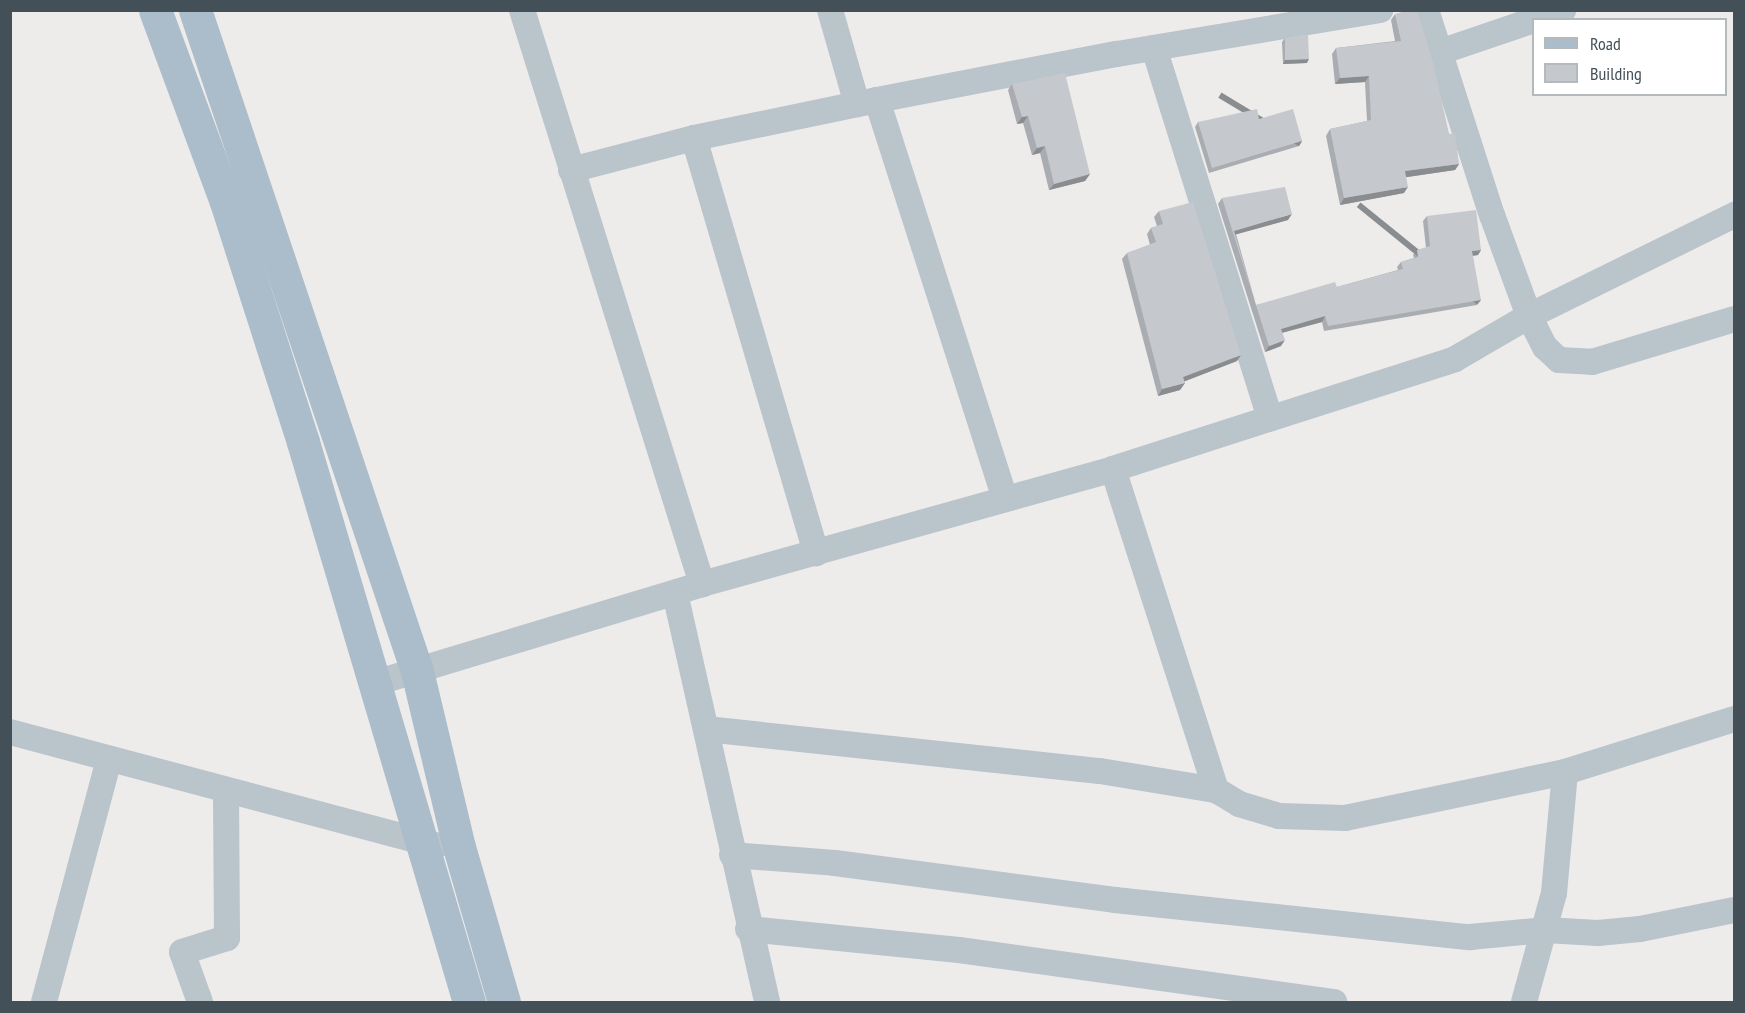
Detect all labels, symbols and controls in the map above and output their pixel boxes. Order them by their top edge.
legend [1532,18,1727,96]
text: Road [1590,32,1621,55]
text: Building [1590,62,1642,85]

